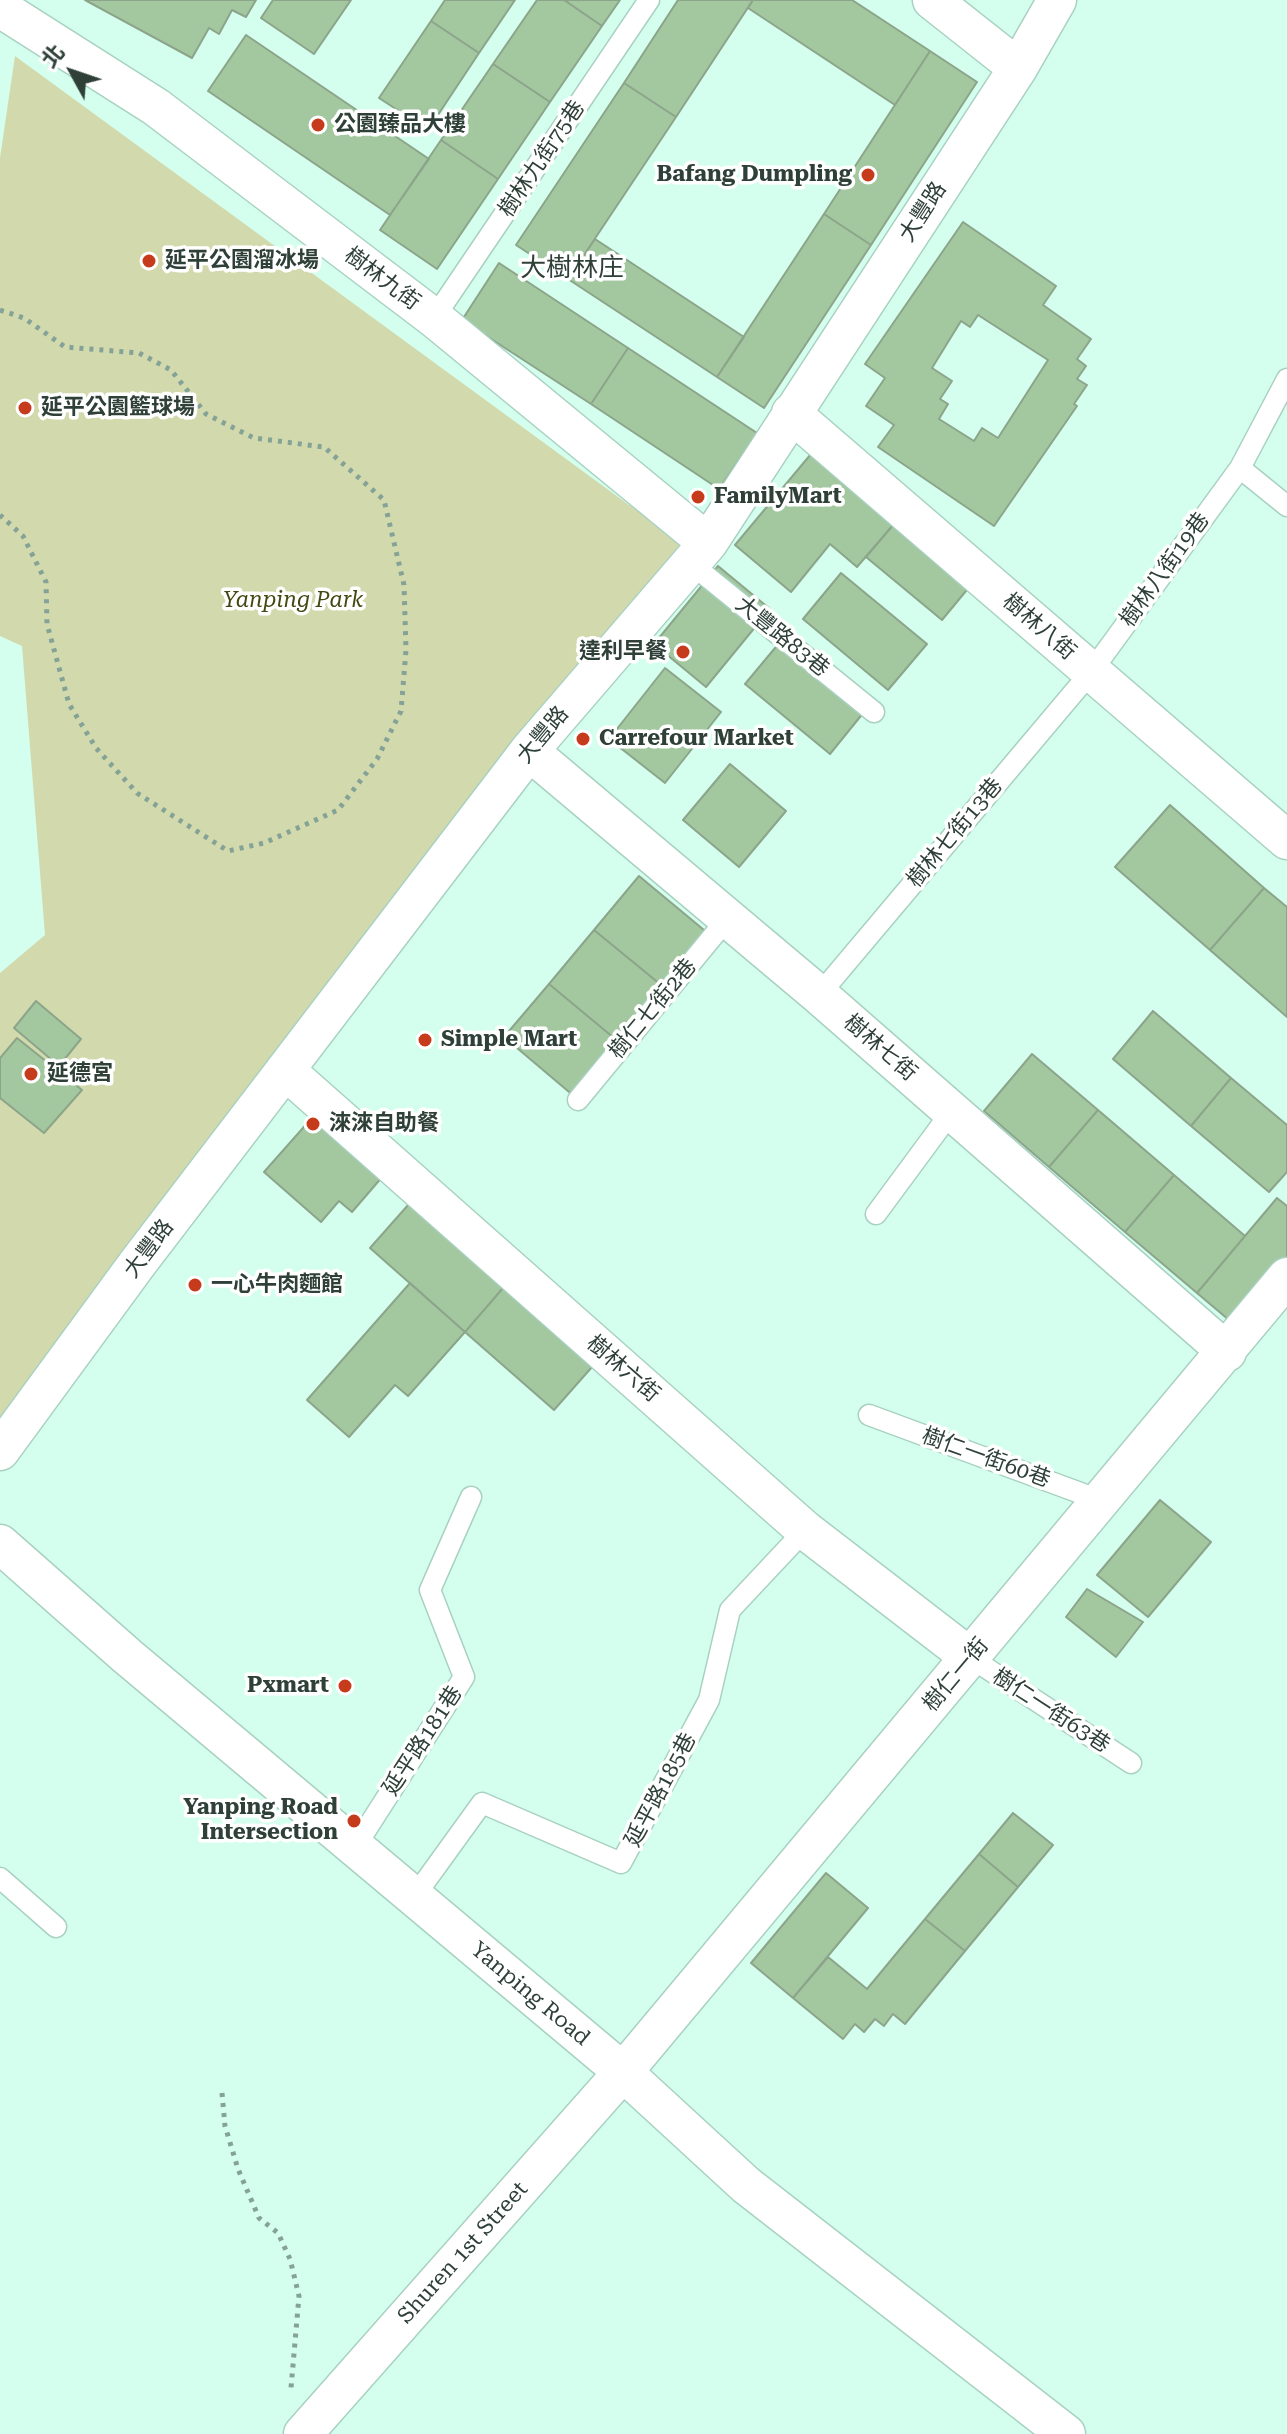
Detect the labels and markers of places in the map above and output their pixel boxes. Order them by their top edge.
place label: 公園臻品大樓 [334,112,466,138]
marker: 公園臻品大樓 [309,116,327,134]
place label: Bafang Dumpling [656,162,852,188]
marker: Bafang Dumpling [859,166,877,184]
place label: 延平公園溜冰場 [165,248,319,274]
marker: 延平公園溜冰場 [140,252,158,270]
place label: 延平公園籃球場 [41,395,195,421]
marker: 延平公園籃球場 [16,399,34,417]
place label: FamilyMart [714,484,842,510]
marker: FamilyMart [689,488,707,506]
place label: 達利早餐 [579,639,667,665]
marker: 達利早餐 [674,643,692,661]
place label: Carrefour Market [599,726,794,752]
marker: Carrefour Market [574,730,592,748]
place label: Simple Mart [441,1027,577,1053]
marker: Simple Mart [416,1031,434,1049]
place label: 延德宮 [47,1061,113,1087]
marker: 延德宮 [22,1065,40,1083]
place label: 淶淶自助餐 [329,1111,439,1137]
marker: 淶淶自助餐 [304,1115,322,1133]
place label: 一心牛肉麵館 [211,1272,343,1298]
marker: 一心牛肉麵館 [186,1276,204,1294]
place label: Pxmart [247,1673,329,1699]
marker: Pxmart [336,1677,354,1695]
place label: Yanping Road Intersection [183,1795,338,1846]
marker: Yanping Road Intersection [345,1812,363,1830]

